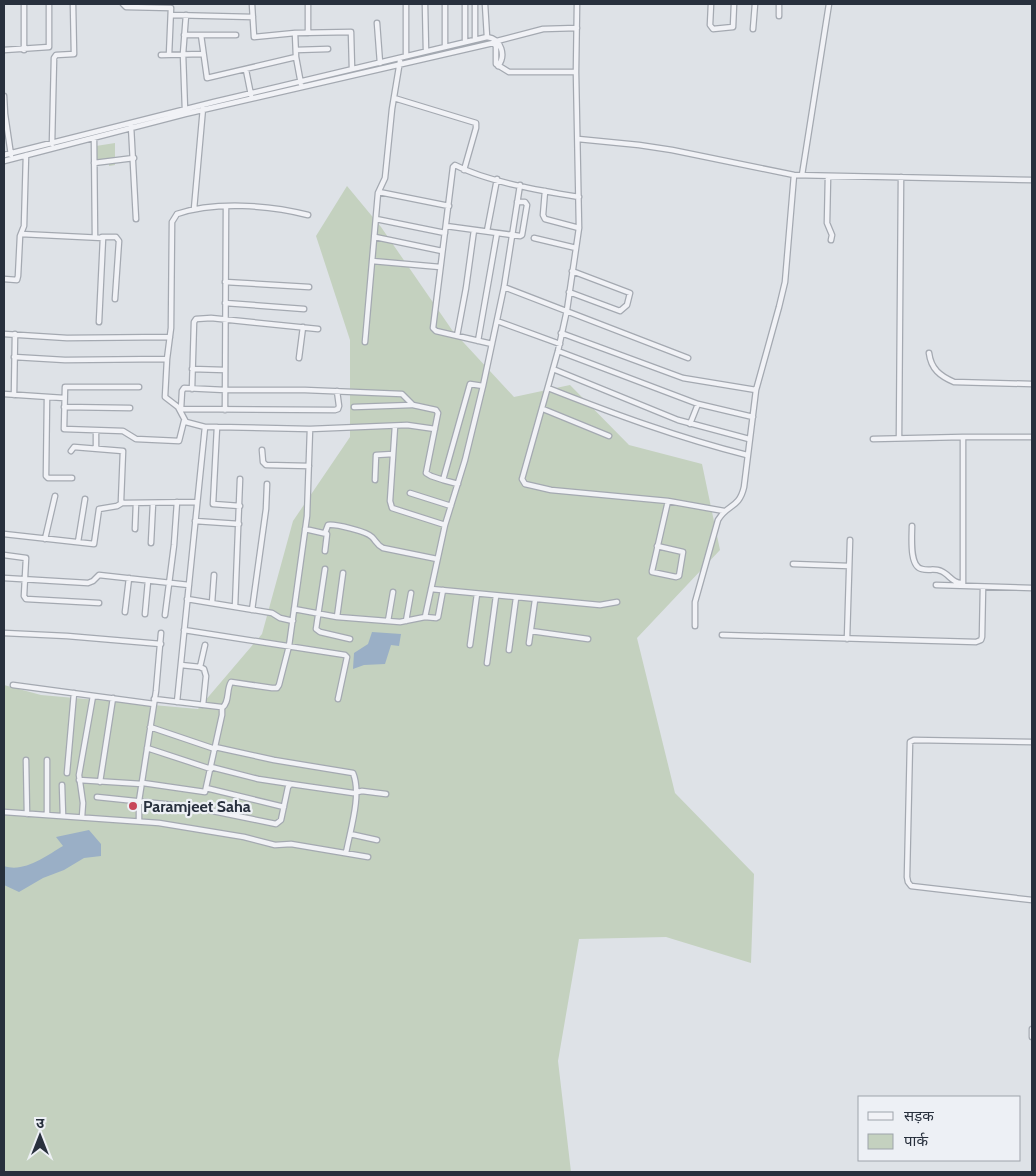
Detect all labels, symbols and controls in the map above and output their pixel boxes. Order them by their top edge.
place label: Paramjeet Saha [143,797,251,816]
marker: Paramjeet Saha [127,800,139,812]
legend [858,1096,1021,1161]
text: सड़क [904,1107,934,1125]
north arrow [15,1111,65,1161]
text: उ [36,1114,45,1132]
text: पार्क [904,1132,928,1150]

